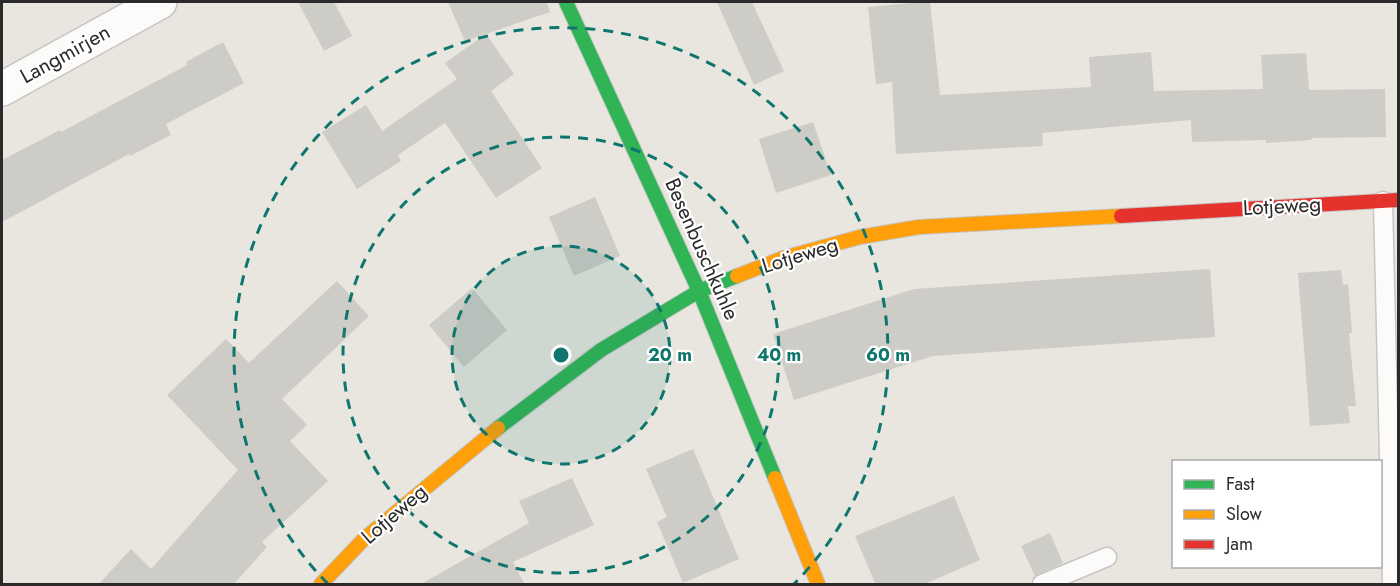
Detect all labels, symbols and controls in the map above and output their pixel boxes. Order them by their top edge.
street label: Langmirjen [15,17,115,91]
street label: Besenbuschkuhle [657,173,747,325]
street label: Lotjeweg [1242,189,1322,223]
street label: Lotjeweg [758,229,842,281]
text: 20 m [648,342,692,368]
text: 40 m [757,342,801,368]
text: 60 m [866,342,910,368]
centre of rings [551,345,571,365]
legend [1172,460,1382,568]
text: Fast [1226,471,1255,497]
street label: Lotjeweg [355,477,433,551]
text: Slow [1226,501,1263,527]
text: Jam [1224,531,1253,557]

